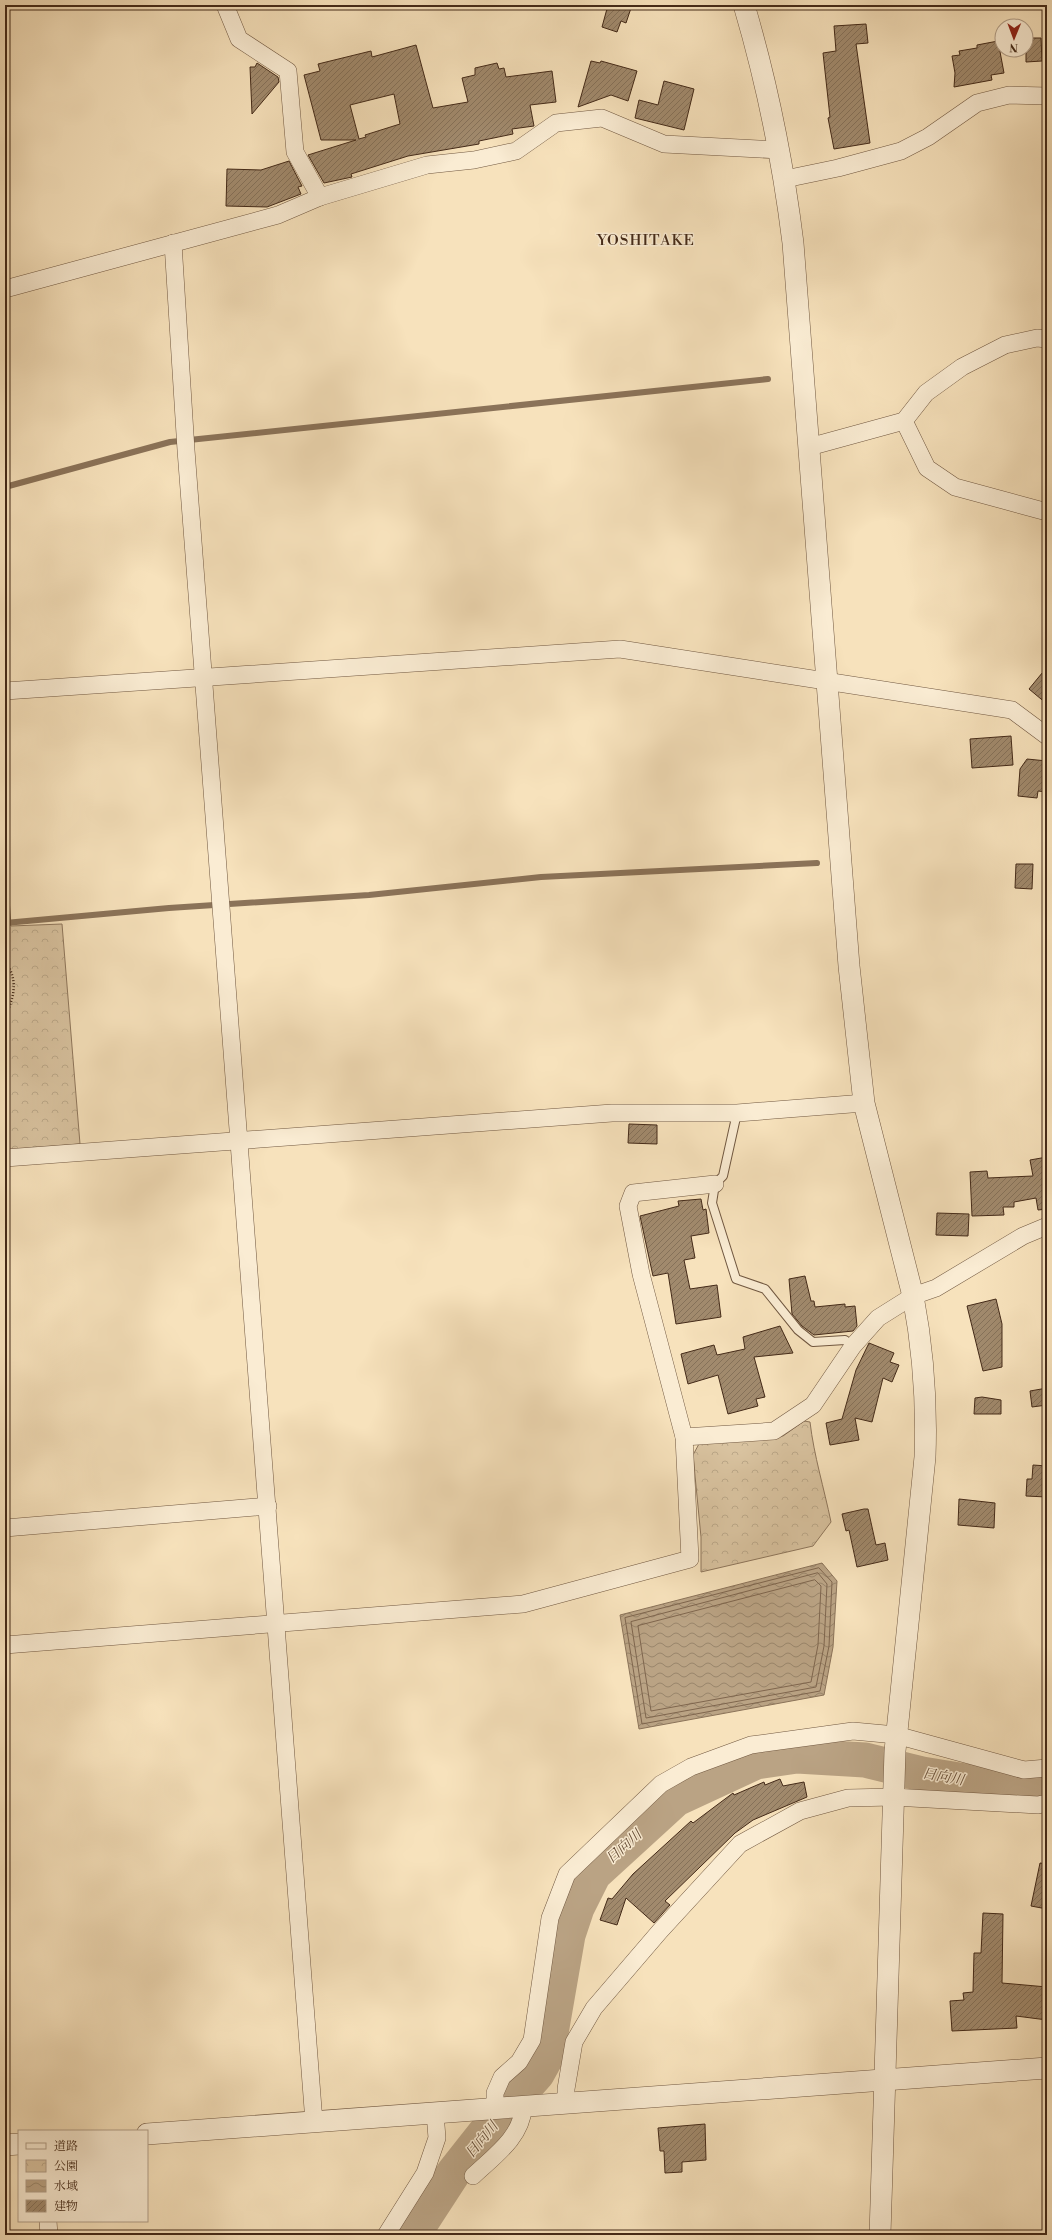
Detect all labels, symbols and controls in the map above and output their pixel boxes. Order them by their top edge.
north arrow [994,18,1034,58]
text: N [1009,40,1018,54]
district label: YOSHITAKE [596,231,695,250]
water label: 日向川 [921,1764,967,1790]
water label: 日向川 [602,1825,647,1868]
water label: 日向川 [462,2117,504,2162]
legend [18,2130,148,2222]
text: 道路 [54,2139,78,2154]
text: 公園 [54,2159,78,2174]
text: 水域 [54,2179,78,2194]
text: 建物 [54,2199,78,2214]

